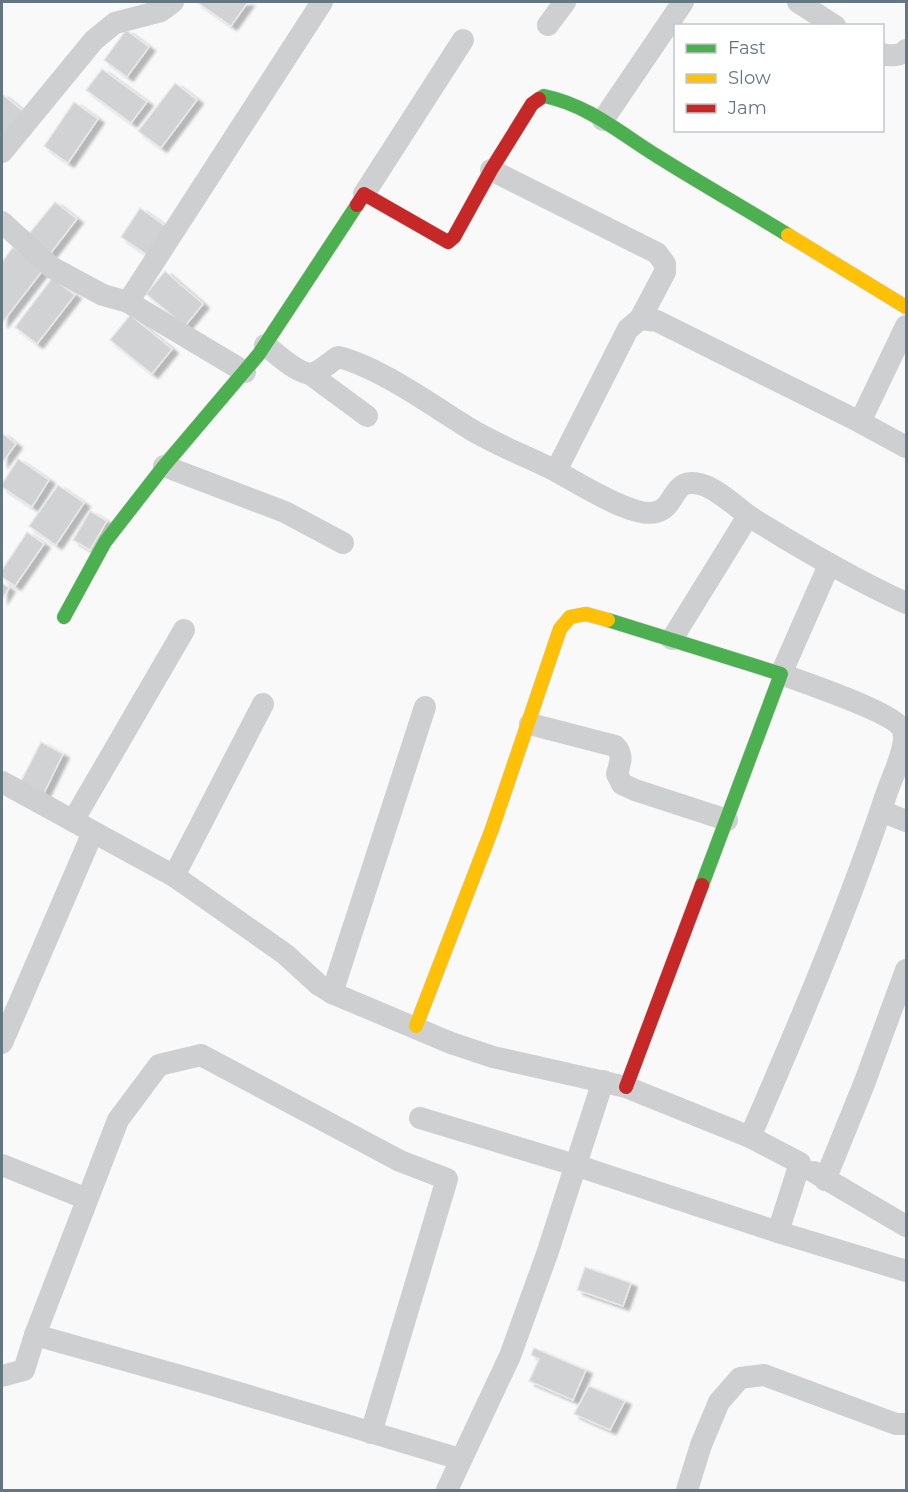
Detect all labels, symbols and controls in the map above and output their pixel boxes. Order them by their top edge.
legend [674,24,884,132]
text: Fast [728,37,766,59]
text: Slow [728,67,771,89]
text: Jam [727,97,767,119]

